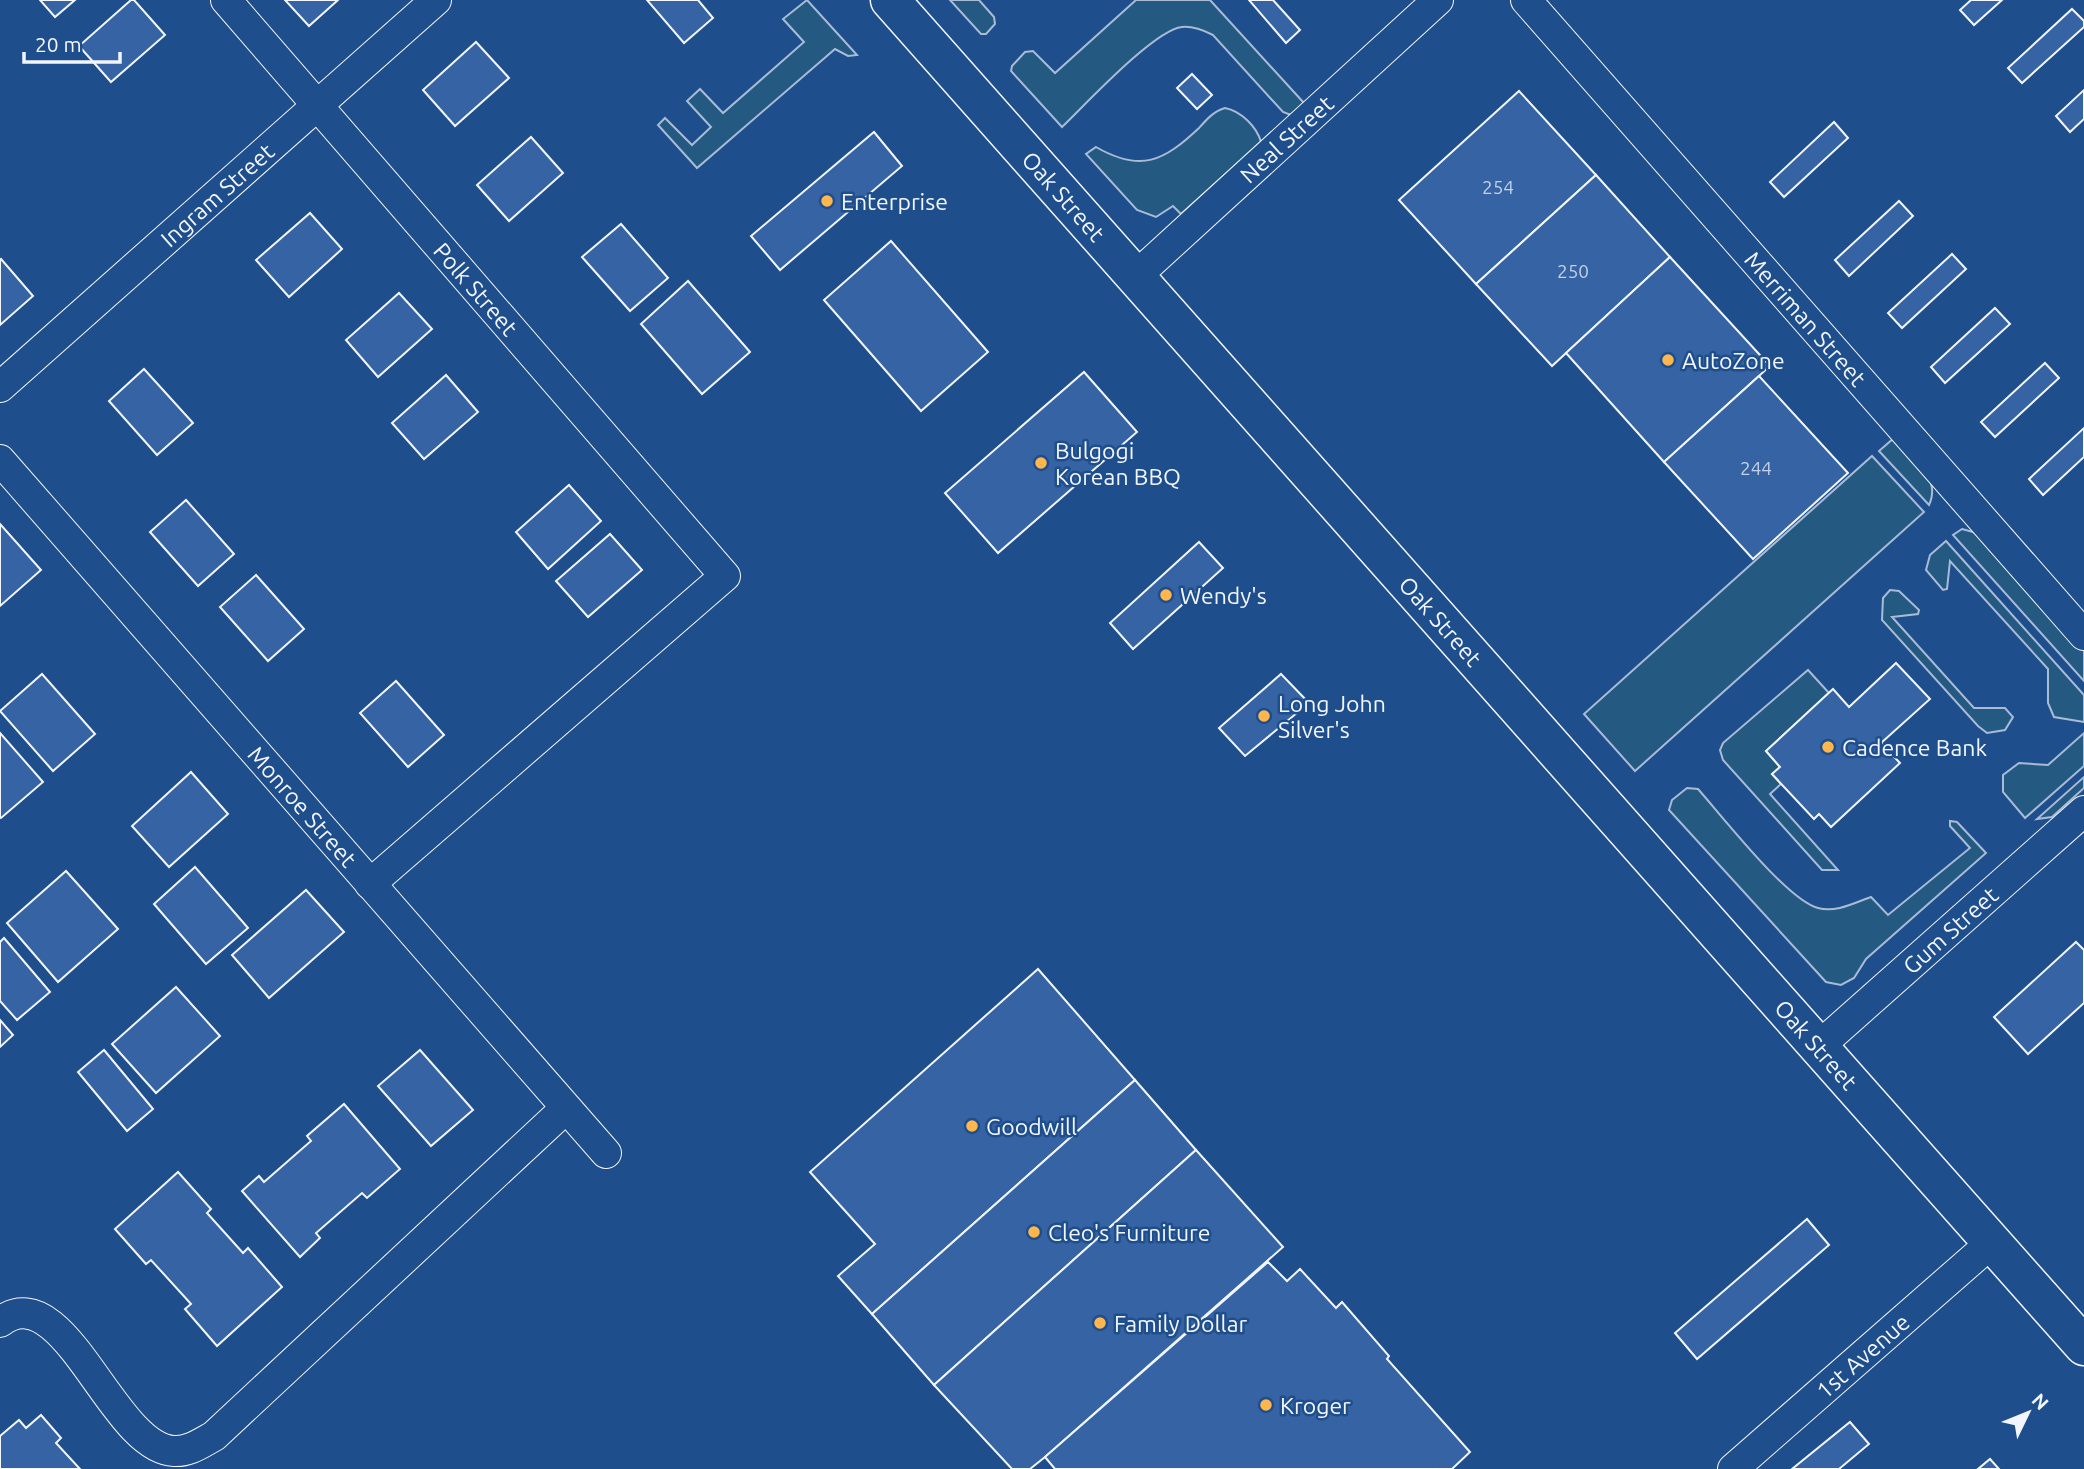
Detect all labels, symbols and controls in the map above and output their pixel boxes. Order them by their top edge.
scale bar [24,21,121,65]
text: 20 m [35,32,82,56]
street label: Neal Street [1235,90,1338,187]
street label: Ingram Street [155,138,278,251]
street label: Oak Street [1018,146,1110,246]
house number: 254 [1482,176,1514,198]
place label: Enterprise [841,189,948,214]
marker: Enterprise [819,193,835,209]
street label: Polk Street [429,237,523,340]
street label: Merriman Street [1740,246,1871,391]
house number: 250 [1557,260,1589,282]
place label: AutoZone [1682,348,1785,373]
marker: AutoZone [1660,352,1676,368]
place label: Bulgogi Korean BBQ [1055,438,1181,489]
marker: Bulgogi Korean BBQ [1033,455,1049,471]
house number: 244 [1740,457,1772,479]
street label: Oak Street [1395,571,1487,671]
place label: Wendy's [1180,583,1267,608]
marker: Wendy's [1158,587,1174,603]
place label: Long John Silver's [1278,691,1386,742]
marker: Long John Silver's [1256,708,1272,724]
place label: Cadence Bank [1842,735,1987,760]
marker: Cadence Bank [1820,739,1836,755]
street label: Monroe Street [244,741,362,871]
street label: Gum Street [1898,881,2002,978]
street label: Oak Street [1770,995,1863,1094]
place label: Goodwill [986,1114,1077,1139]
marker: Goodwill [964,1118,980,1134]
place label: Cleo's Furniture [1048,1220,1210,1245]
marker: Cleo's Furniture [1026,1224,1042,1240]
street label: 1st Avenue [1811,1308,1914,1403]
place label: Family Dollar [1114,1311,1247,1336]
marker: Family Dollar [1092,1315,1108,1331]
north arrow [1993,1378,2063,1448]
text: N [2028,1389,2053,1414]
place label: Kroger [1280,1393,1351,1418]
marker: Kroger [1258,1397,1274,1413]

